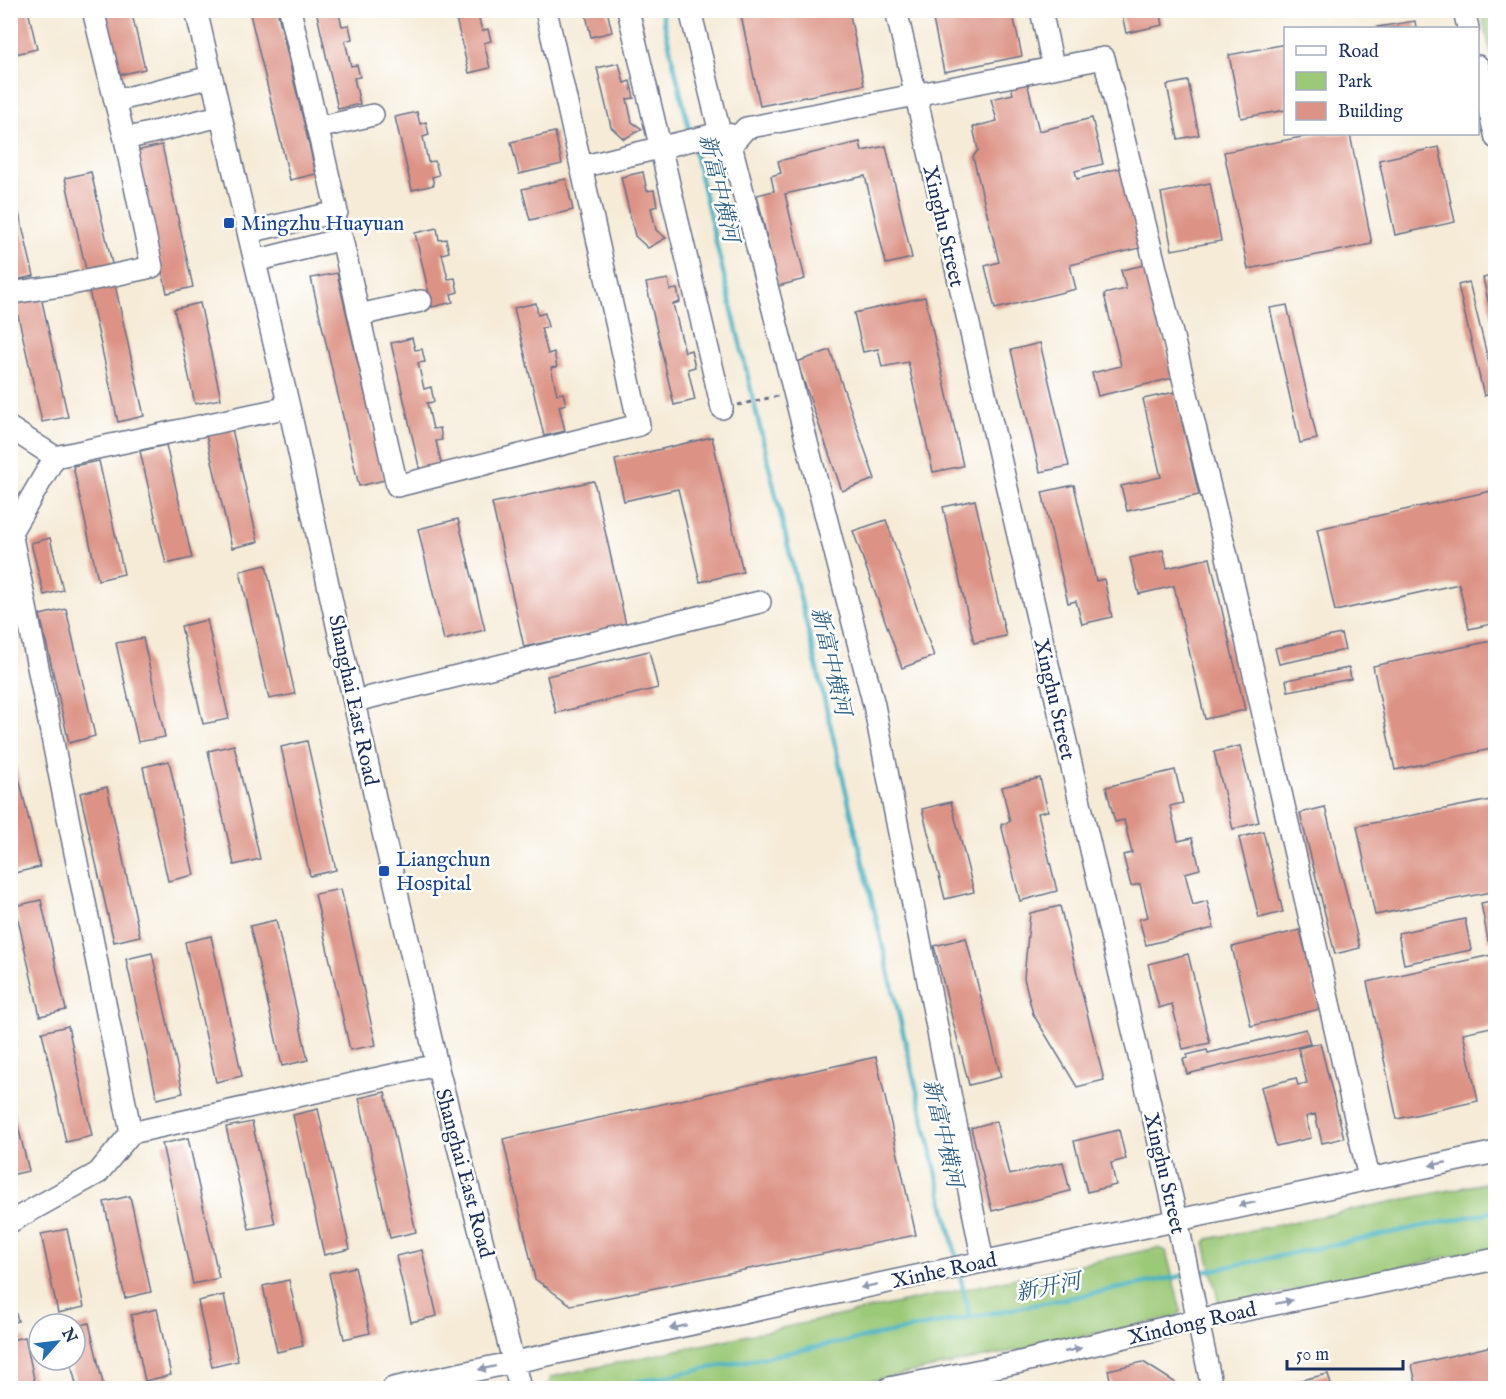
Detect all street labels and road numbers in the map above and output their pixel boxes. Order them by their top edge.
street label: Xinghu Street [915,163,970,290]
street label: Shanghai East Road [321,612,384,789]
street label: Xinghu Street [1026,636,1081,763]
street label: Shanghai East Road [428,1086,499,1262]
street label: Xinghu Street [1136,1110,1191,1237]
street label: Xinhe Road [889,1247,1000,1296]
street label: Xindong Road [1126,1296,1260,1352]

